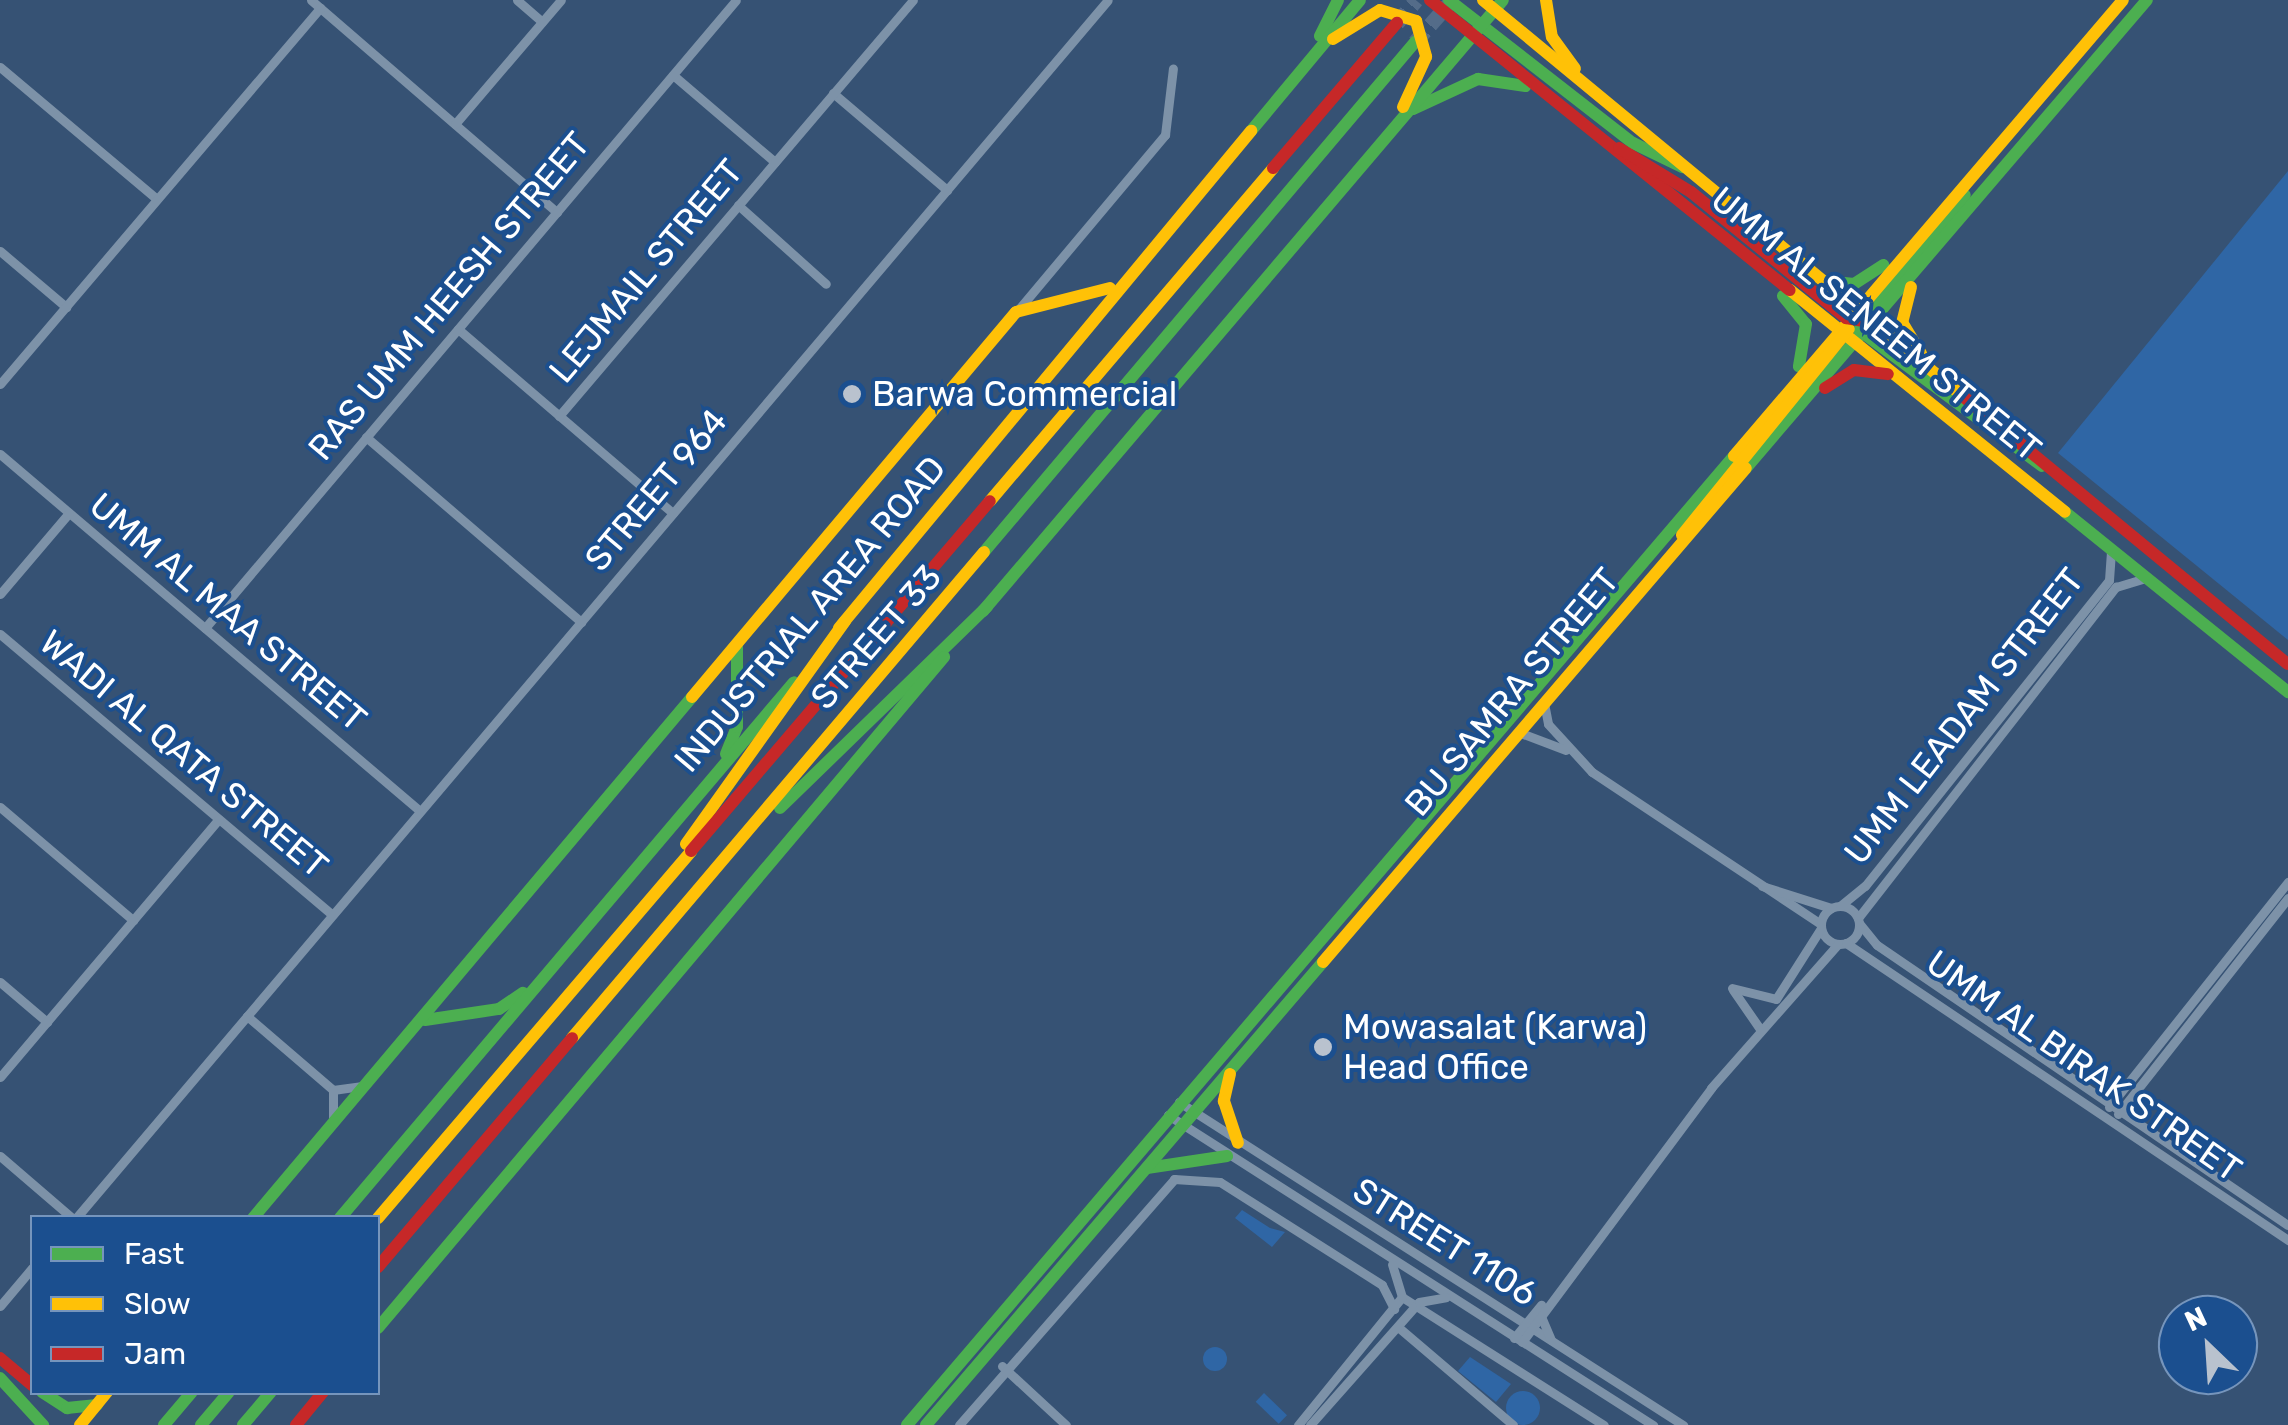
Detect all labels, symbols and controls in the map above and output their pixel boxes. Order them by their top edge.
street label: RAS UMM HEESH STREET [299,123,599,469]
street label: LEJMAIL STREET [540,150,752,392]
street label: UMM AL SENEEM STREET [1702,177,2050,471]
place label: Barwa Commercial [872,373,1177,415]
marker: Barwa Commercial [841,383,863,405]
street label: STREET 964 [576,400,736,580]
street label: INDUSTRIAL AREA ROAD [665,447,955,781]
street label: UMM AL MAA STREET [80,483,376,741]
street label: STREET 33 [802,556,950,718]
street label: BU SAMRA STREET [1396,559,1628,825]
street label: UMM LEADAM STREET [1835,560,2093,872]
street label: WADI AL QATA STREET [30,620,338,888]
street label: UMM AL BIRAK STREET [1918,941,2250,1191]
place label: Mowasalat (Karwa) Head Office [1343,1006,1647,1088]
marker: Mowasalat (Karwa) Head Office [1312,1036,1334,1058]
street label: STREET 1106 [1345,1169,1545,1315]
legend [30,1215,380,1395]
text: Fast [124,1236,184,1272]
text: Slow [124,1286,191,1322]
north arrow [2158,1295,2258,1395]
text: N [2180,1300,2212,1338]
text: Jam [124,1336,186,1372]

